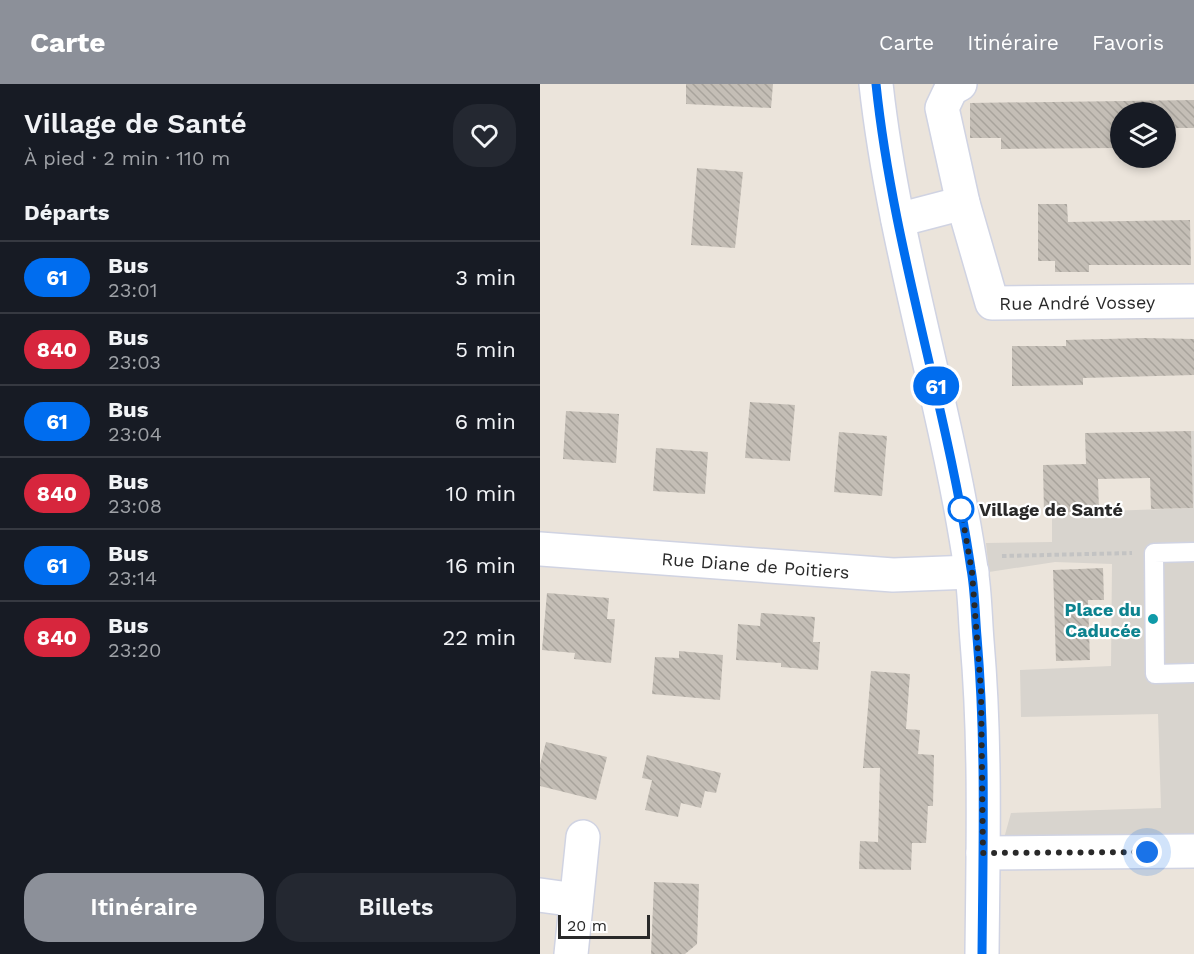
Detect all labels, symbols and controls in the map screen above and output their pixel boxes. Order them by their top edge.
text: Carte [30,26,105,59]
text: Carte [879,30,934,55]
text: Itinéraire [967,30,1059,55]
text: Favoris [1092,30,1164,55]
map controls [1110,102,1176,168]
button: layers [1110,102,1176,168]
button: heart [453,104,516,167]
text: Village de Santé [24,107,247,140]
text: À pied · 2 min · 110 m [24,146,230,170]
text: Départs [24,200,110,225]
text: Bus [108,253,148,278]
text: 61 [46,265,68,290]
text: 3 min [455,265,516,290]
text: 23:01 [108,278,157,302]
street label: Rue André Vossey [999,291,1156,313]
text: Bus [108,325,148,350]
text: 840 [37,337,77,362]
text: 5 min [455,337,516,362]
text: 23:03 [108,350,161,374]
line badge: 61 [909,366,963,406]
text: 61 [925,374,947,399]
text: Bus [108,397,148,422]
text: 61 [46,409,68,434]
text: 6 min [455,409,516,434]
text: 23:04 [108,422,162,446]
text: Bus [108,469,148,494]
text: 840 [37,481,77,506]
text: 10 min [446,481,516,506]
text: 23:08 [108,494,162,518]
marker: Village de Santé [948,496,974,522]
place label: Village de Santé [979,499,1123,520]
text: Bus [108,541,148,566]
street label: Rue Diane de Poitiers [661,547,850,582]
text: 61 [46,553,68,578]
text: 16 min [446,553,516,578]
text: 23:14 [108,566,157,590]
place label: Place du Caducée [1064,599,1141,641]
marker: Place du Caducée [1146,612,1160,626]
text: Bus [108,613,148,638]
text: 840 [37,625,77,650]
text: 22 min [442,625,516,650]
text: 23:20 [108,638,161,662]
your location [1132,837,1162,867]
button: Itinéraire [24,873,264,942]
button: Billets [276,873,516,942]
scale bar [558,912,650,940]
text: 20 m [567,916,607,935]

